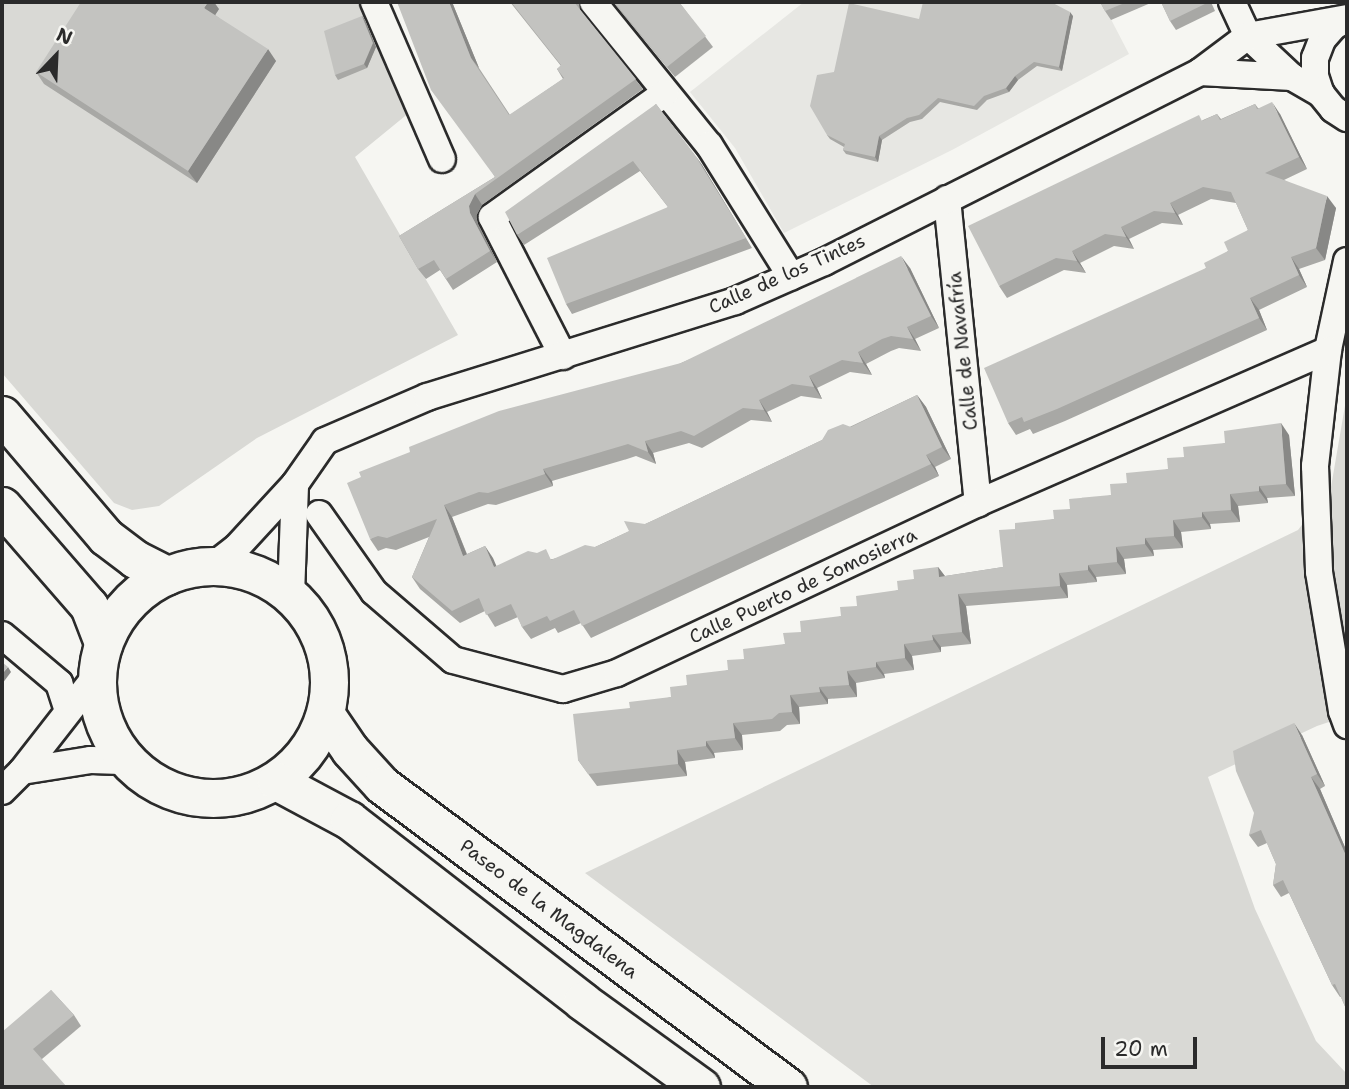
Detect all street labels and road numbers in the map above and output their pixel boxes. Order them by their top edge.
street label: Calle de los Tintes [705,229,869,319]
street label: Calle de Navafría [943,271,983,431]
street label: Calle Puerto de Somosierra [686,523,920,649]
street label: Paseo de la Magdalena [455,835,643,983]

